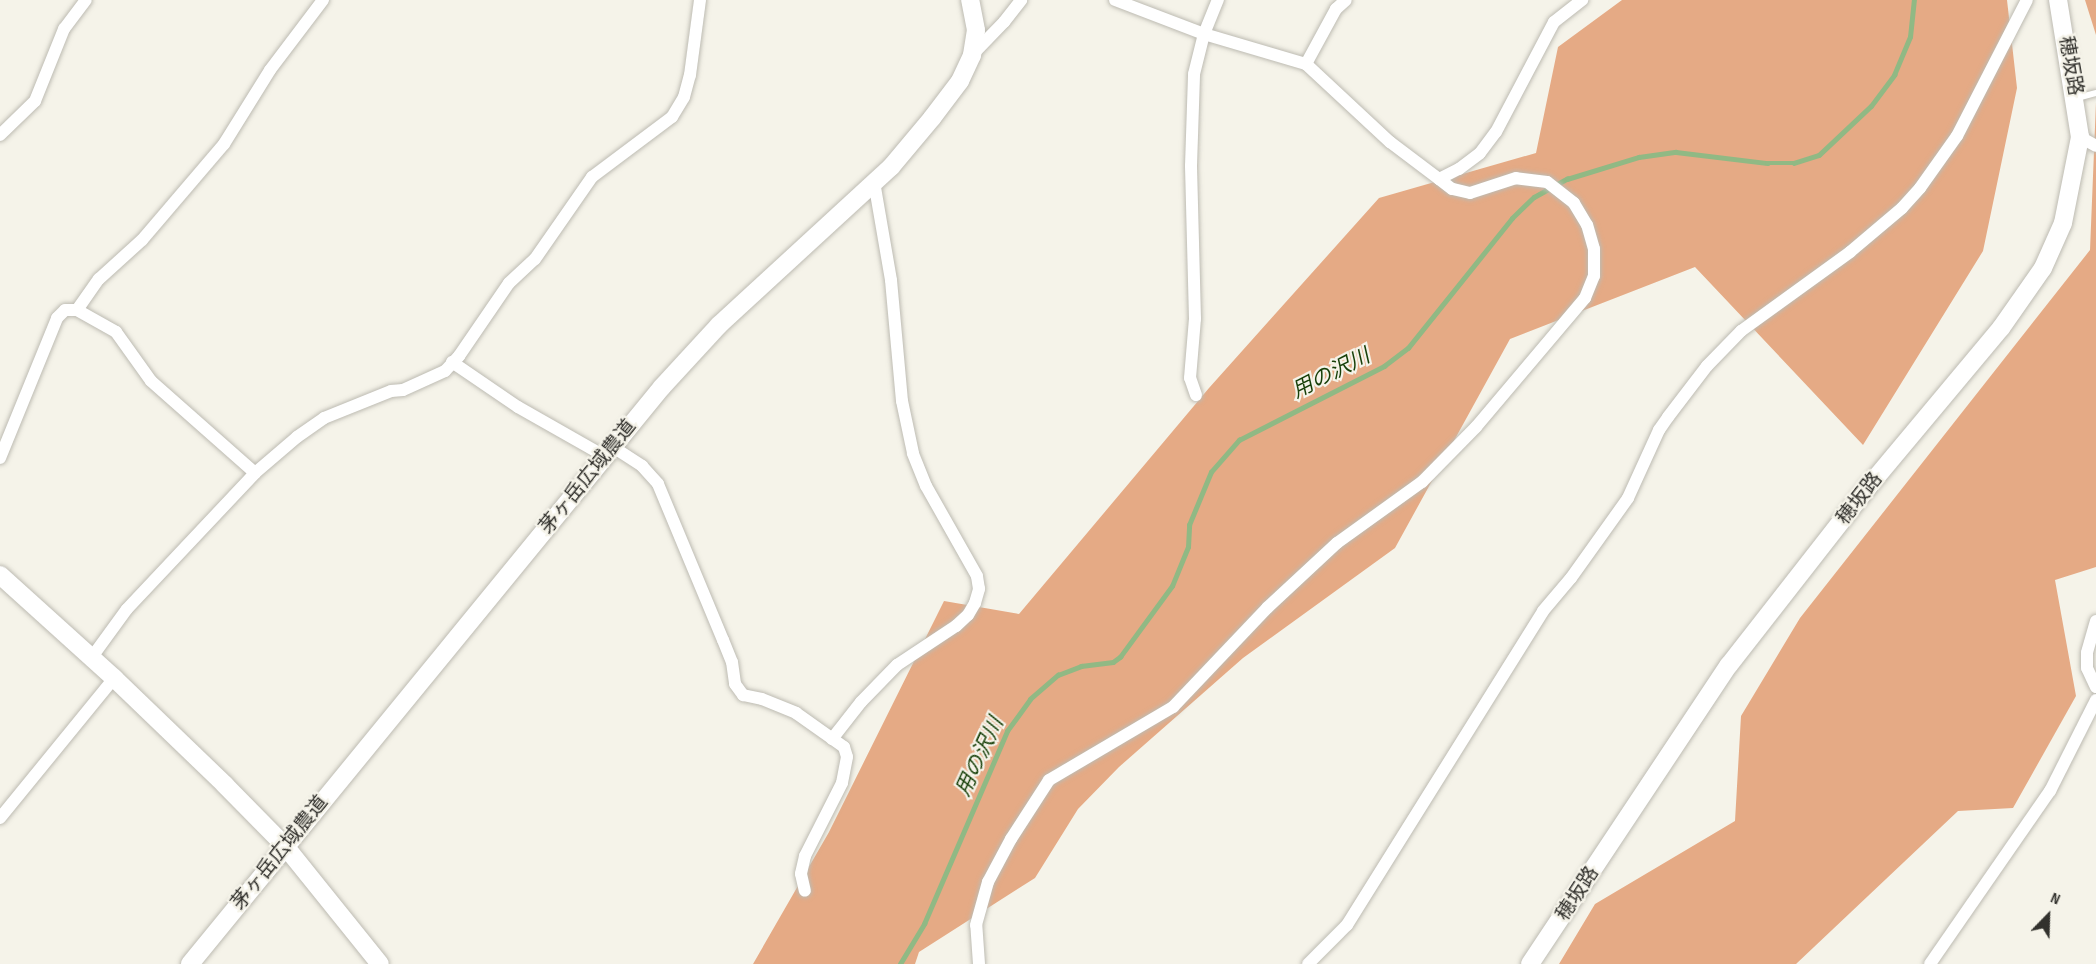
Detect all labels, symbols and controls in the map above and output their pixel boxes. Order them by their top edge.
street label: 穂坂路 [2053,34,2087,98]
water label: 用の沢川 [1288,344,1374,404]
street label: 茅ヶ岳広域農道 [535,415,641,539]
street label: 穂坂路 [1832,468,1888,530]
water label: 用の沢川 [951,714,1009,800]
street label: 茅ヶ岳広域農道 [227,791,333,915]
street label: 穂坂路 [1552,862,1604,926]
north arrow [2018,886,2078,946]
text: N [2048,889,2063,909]

